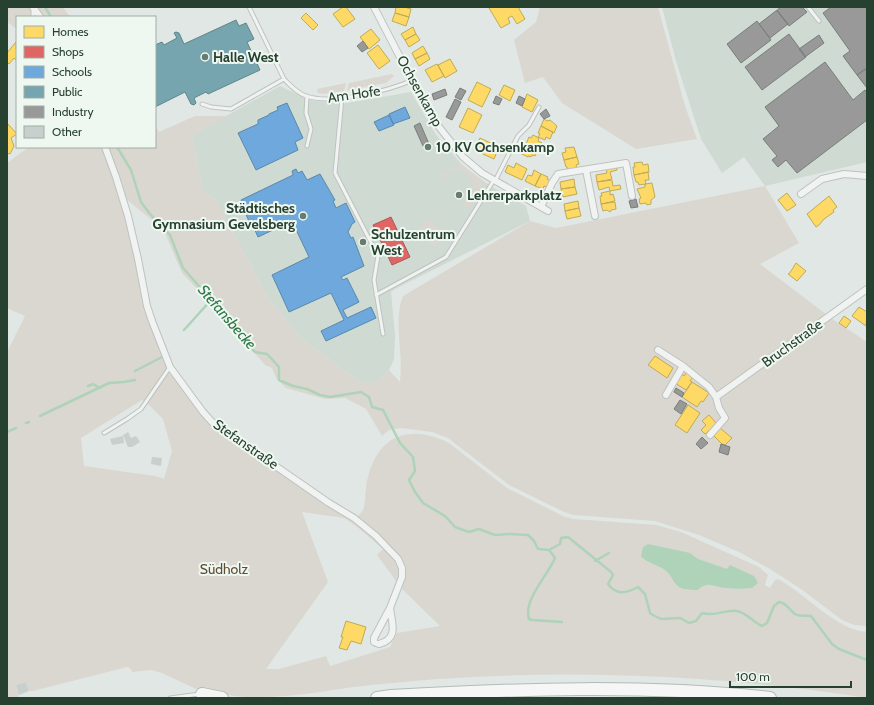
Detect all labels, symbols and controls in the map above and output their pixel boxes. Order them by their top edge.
legend [16,16,156,148]
text: Homes [52,24,89,39]
text: Shops [52,44,84,59]
place label: Halle West [213,48,279,66]
marker: Halle West [200,52,210,62]
street label: Ochsenkamp [393,52,447,130]
text: Schools [52,64,92,79]
street label: Am Hofe [326,81,382,107]
text: Public [52,84,83,99]
text: Industry [52,104,93,119]
text: Other [52,124,82,139]
place label: 10 KV Ochsenkamp [436,138,554,156]
marker: 10 KV Ochsenkamp [423,142,433,152]
place label: Lehrerparkplatz [467,186,562,204]
marker: Lehrerparkplatz [454,190,464,200]
place label: Städtisches Gymnasium Gevelsberg [152,199,295,233]
marker: Städtisches Gymnasium Gevelsberg [298,211,308,221]
place label: Schulzentrum West [371,225,455,259]
marker: Schulzentrum West [358,237,368,247]
water label: Stefansbecke [194,281,260,353]
street label: Bruchstraße [758,315,826,371]
street label: Stefanstraße [210,415,282,473]
park label: Südholz [200,560,249,578]
scale bar [730,663,851,689]
text: 100 m [736,669,770,684]

